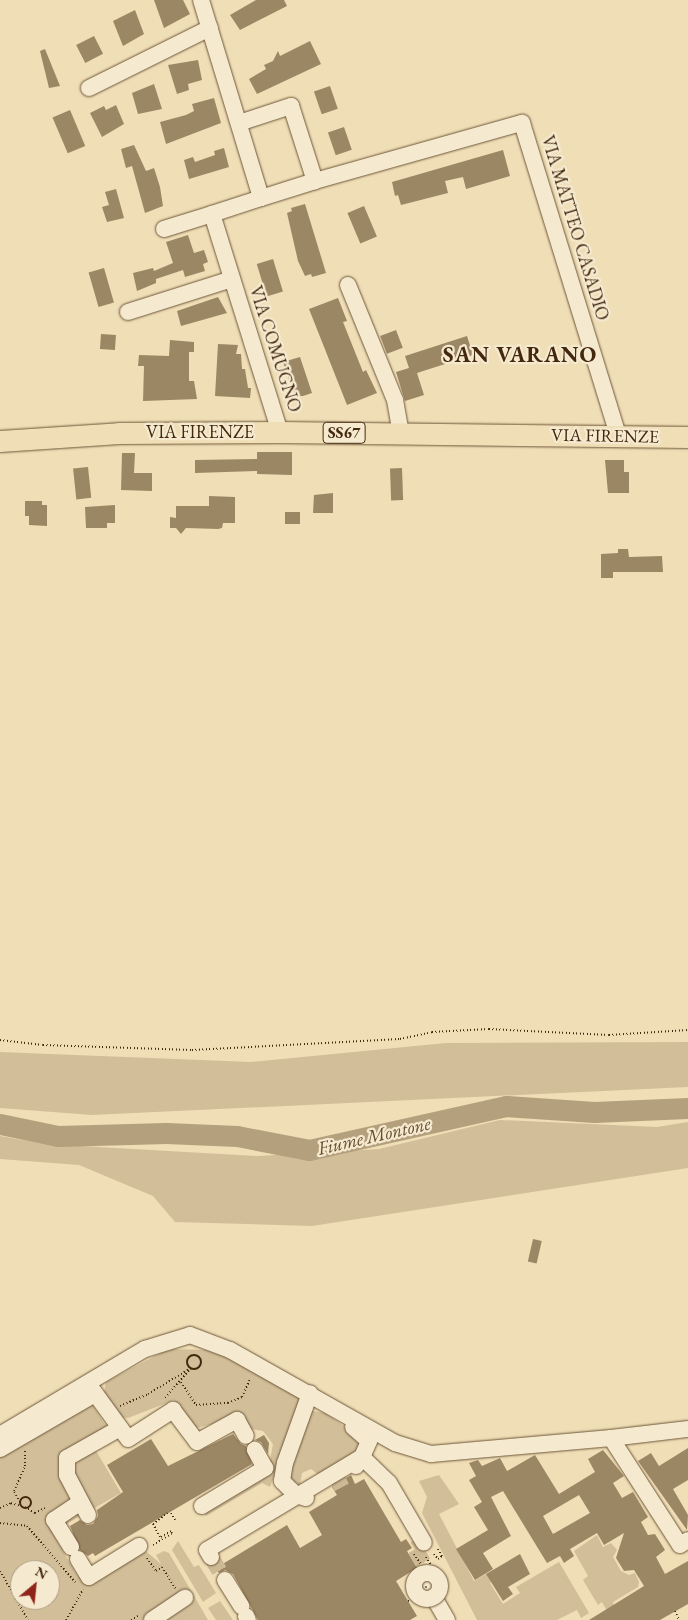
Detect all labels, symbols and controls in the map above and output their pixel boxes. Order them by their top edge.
street label: VIA MATTEO CASADIO [537,133,613,323]
street label: VIA COMUGNO [244,283,306,415]
district label: SAN VARANO [442,342,598,368]
road number: SS67 [322,419,366,446]
street label: VIA FIRENZE [146,421,254,443]
street label: VIA FIRENZE [551,424,659,448]
water label: Fiume Montone [315,1112,433,1160]
north arrow [10,1560,60,1610]
text: N [32,1562,51,1583]

